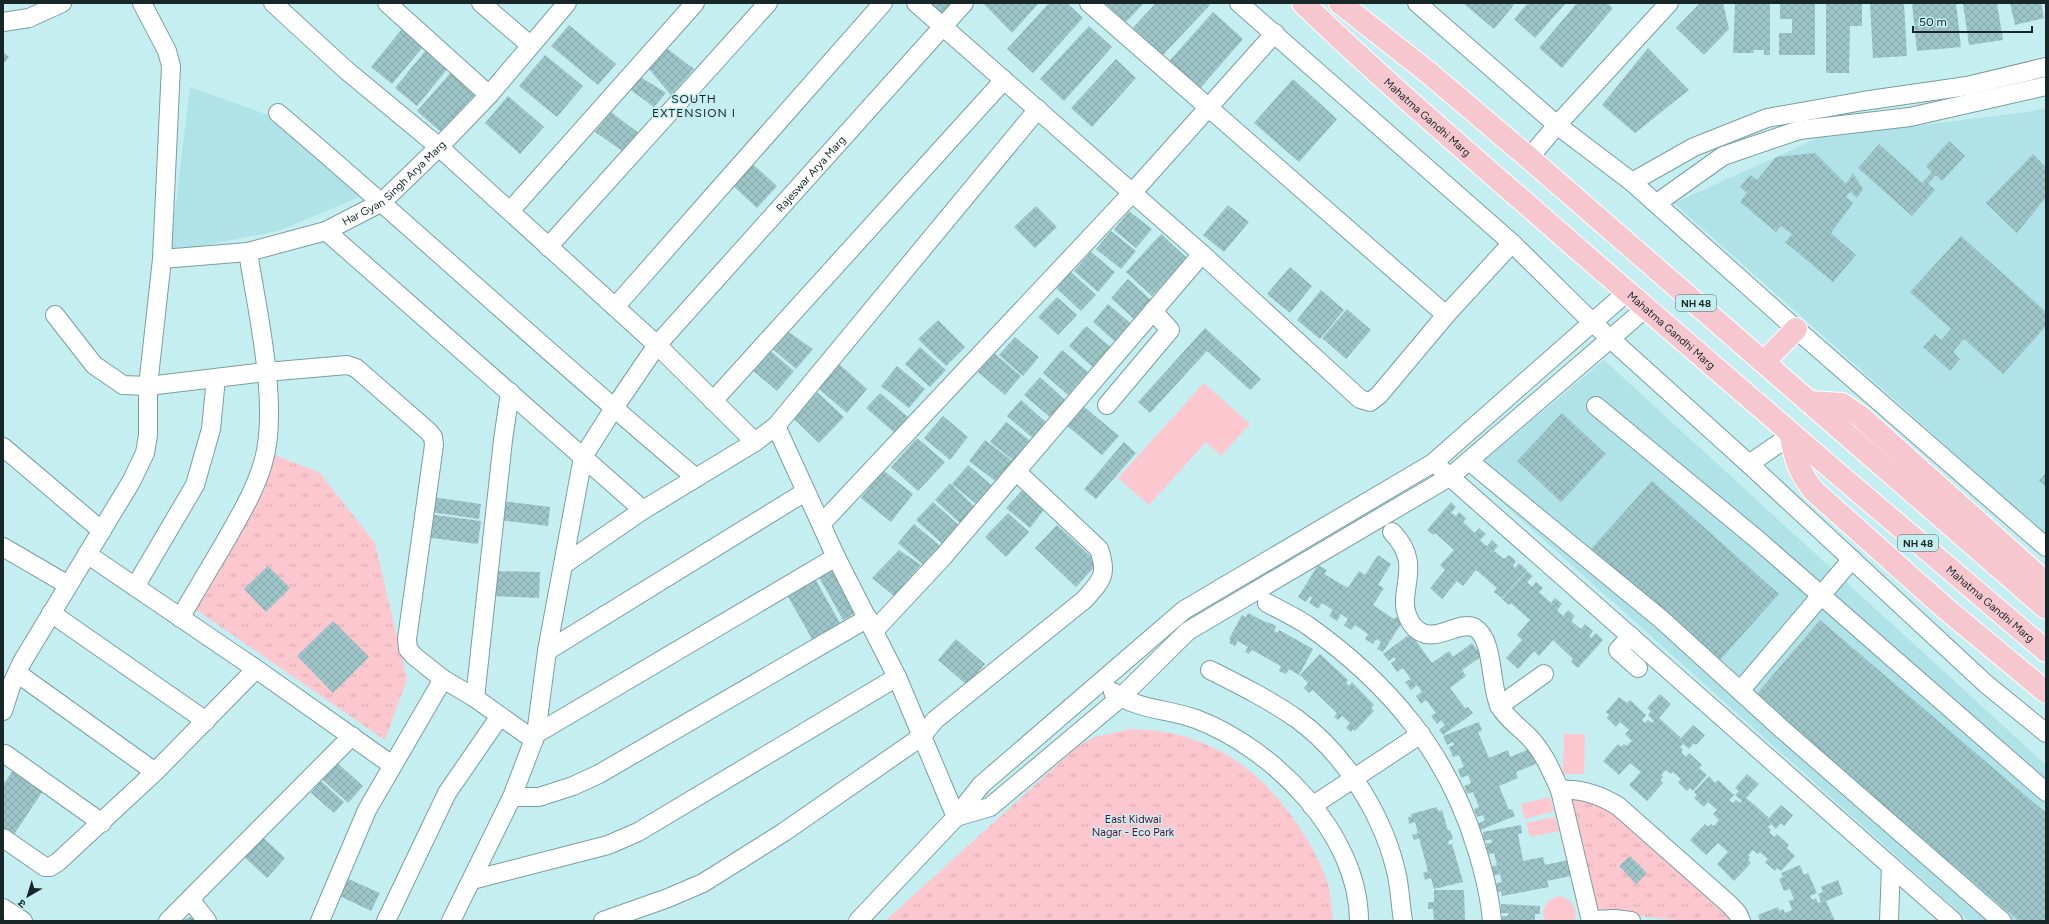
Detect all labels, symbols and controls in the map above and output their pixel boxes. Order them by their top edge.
scale bar [1913,8,2032,34]
text: 50 m [1919,15,1947,29]
street label: Mahatma Gandhi Marg [1381,75,1474,159]
district label: SOUTH EXTENSION I [652,92,736,120]
street label: Rajeswar Arya Marg [773,133,848,214]
street label: Har Gyan Singh Arya Marg [340,138,448,228]
street label: Mahatma Gandhi Marg [1625,289,1718,372]
road number: NH 48 [1676,295,1716,311]
road number: NH 48 [1898,535,1938,551]
street label: Mahatma Gandhi Marg [1944,563,2037,645]
park label: East Kidwai Nagar - Eco Park [1092,813,1175,839]
north arrow [8,876,48,916]
text: उ [15,896,29,911]

